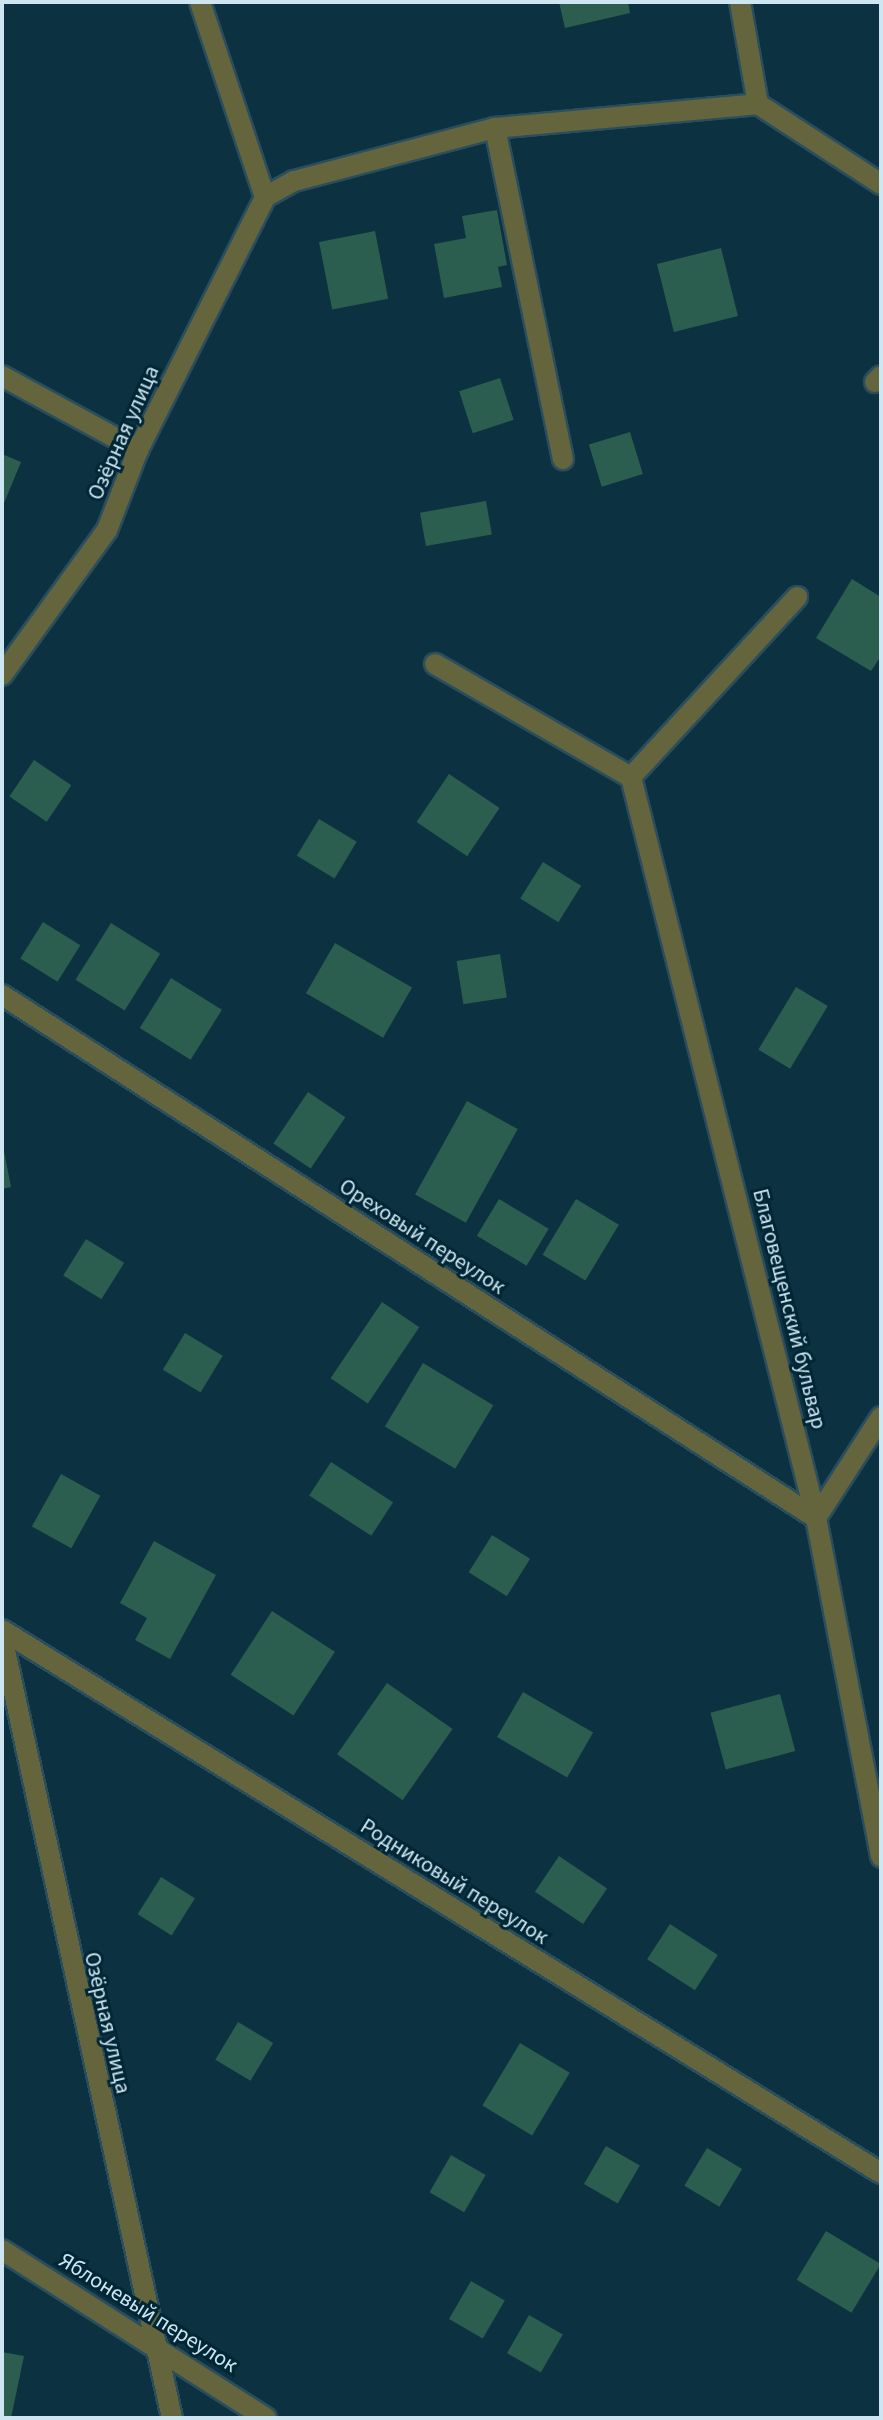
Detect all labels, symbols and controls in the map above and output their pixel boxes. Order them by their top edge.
street label: Озёрная улица [83,362,165,504]
street label: Ореховый переулок [334,1173,510,1301]
street label: Благовещенский бульвар [746,1186,832,1432]
street label: Родниковый переулок [355,1813,553,1951]
street label: Озёрная улица [78,1950,136,2096]
street label: Яблоневый переулок [54,2247,242,2379]

